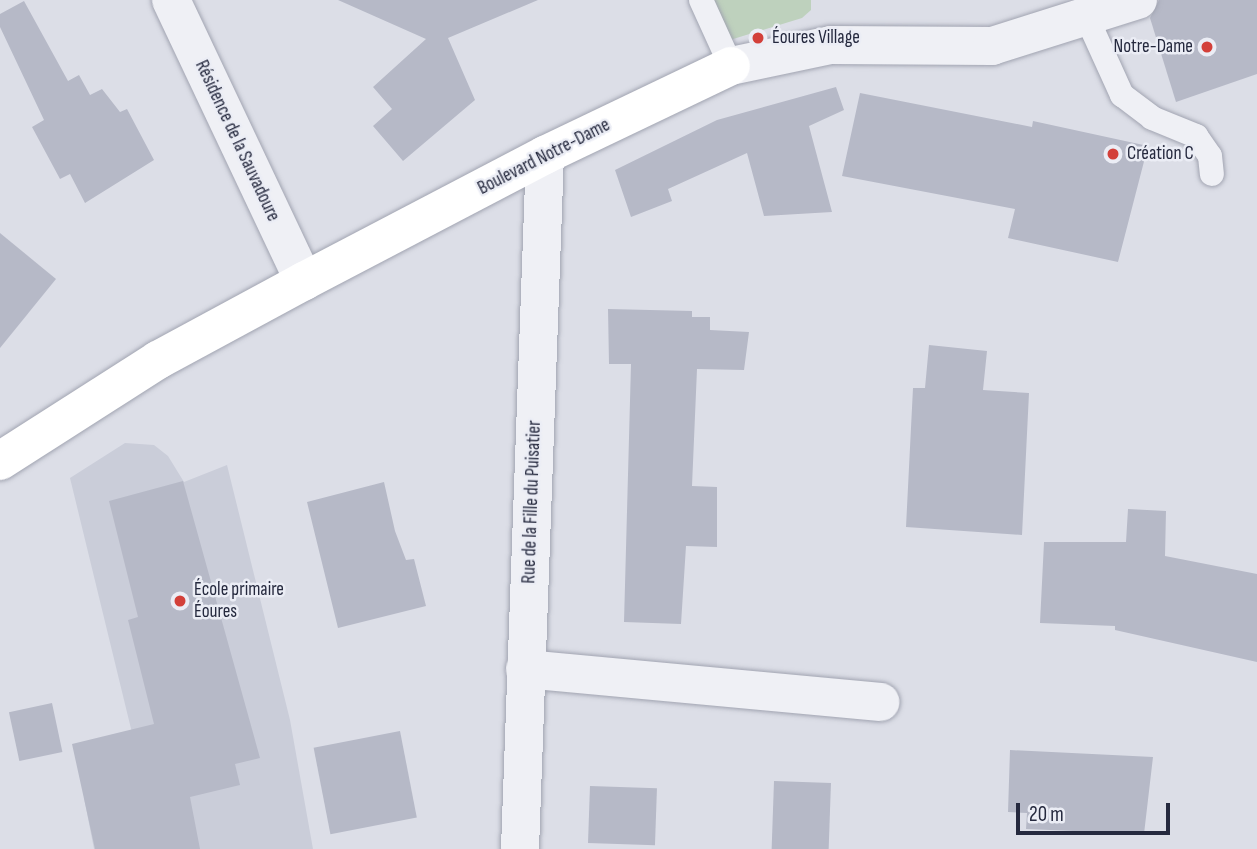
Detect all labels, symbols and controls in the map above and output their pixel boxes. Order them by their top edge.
place label: Éoures Village [772,27,860,49]
marker: Éoures Village [750,30,766,46]
place label: Notre-Dame [1113,36,1193,58]
marker: Notre-Dame [1199,39,1215,55]
street label: Résidence de la Sauvadoure [190,57,284,225]
street label: Boulevard Notre-Dame [474,114,614,200]
place label: Création C [1127,143,1194,165]
marker: Création C [1105,146,1121,162]
street label: Rue de la Fille du Puisatier [518,420,546,584]
place label: École primaire Éoures [194,579,284,623]
marker: École primaire Éoures [172,593,188,609]
scale bar [1019,790,1173,834]
text: 20 m [1029,802,1064,827]

